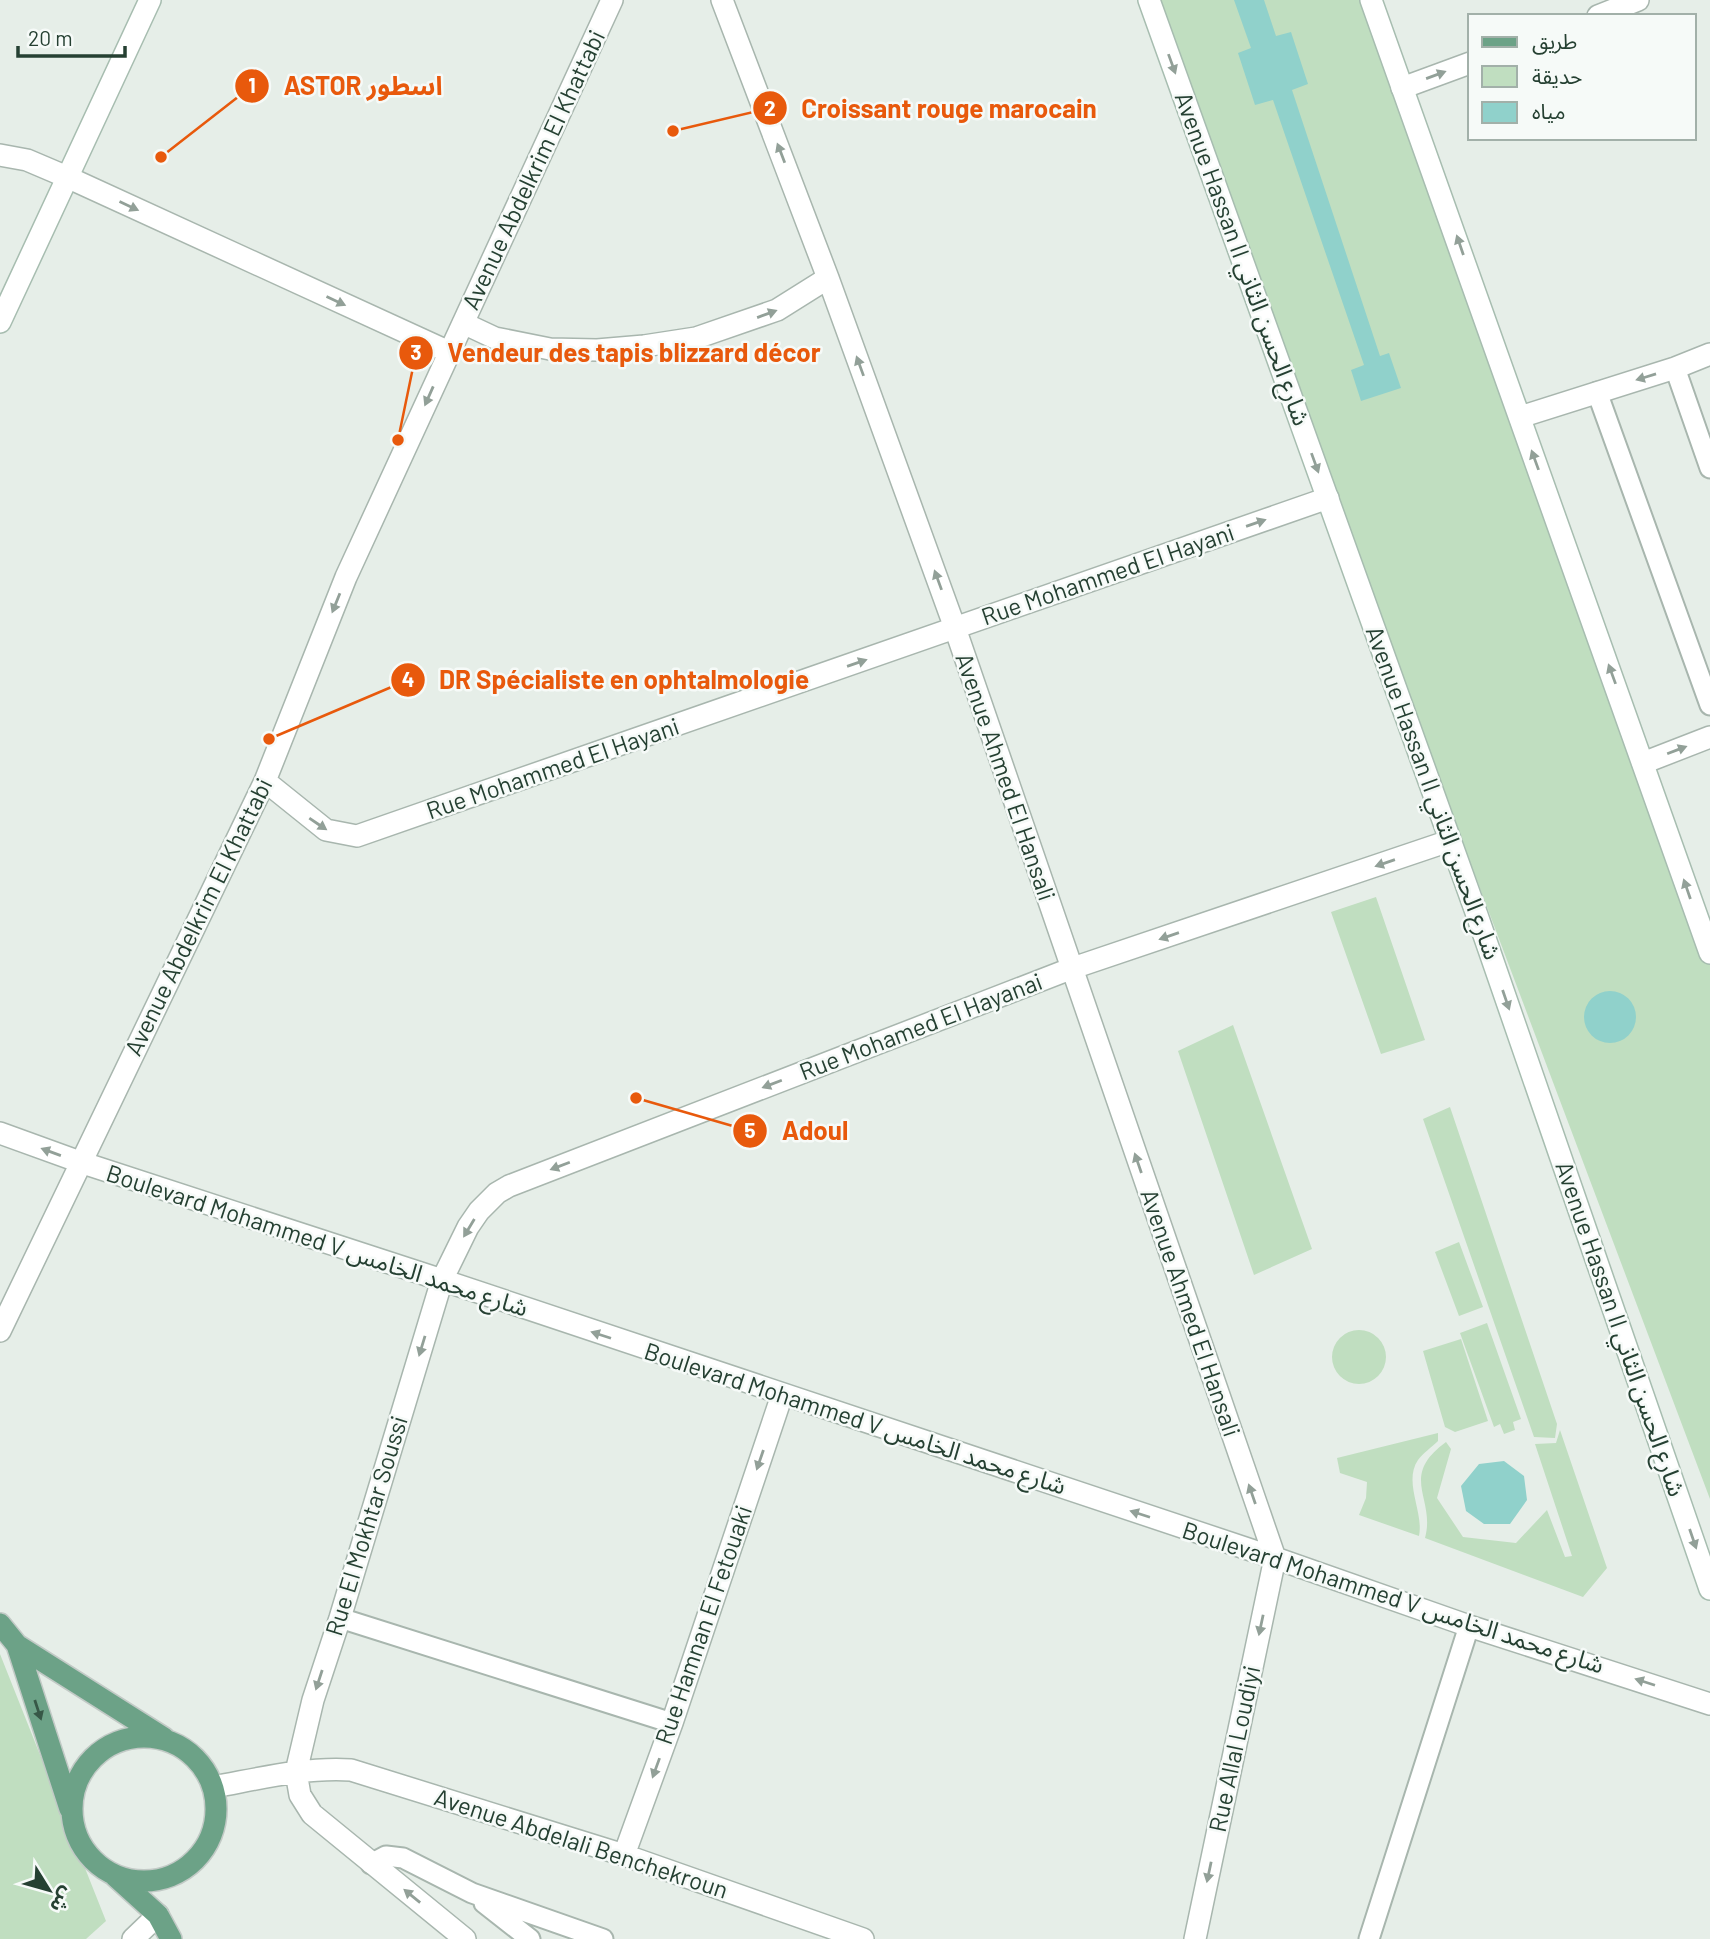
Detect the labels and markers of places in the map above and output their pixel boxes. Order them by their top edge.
callout: ASTOR اسطور [235,62,457,109]
callout: Croissant rouge marocain [753,85,1111,132]
callout: Vendeur des tapis blizzard décor [398,329,834,376]
callout: DR Spécialiste en ophtalmologie [390,657,823,704]
callout: Adoul [733,1107,863,1154]

